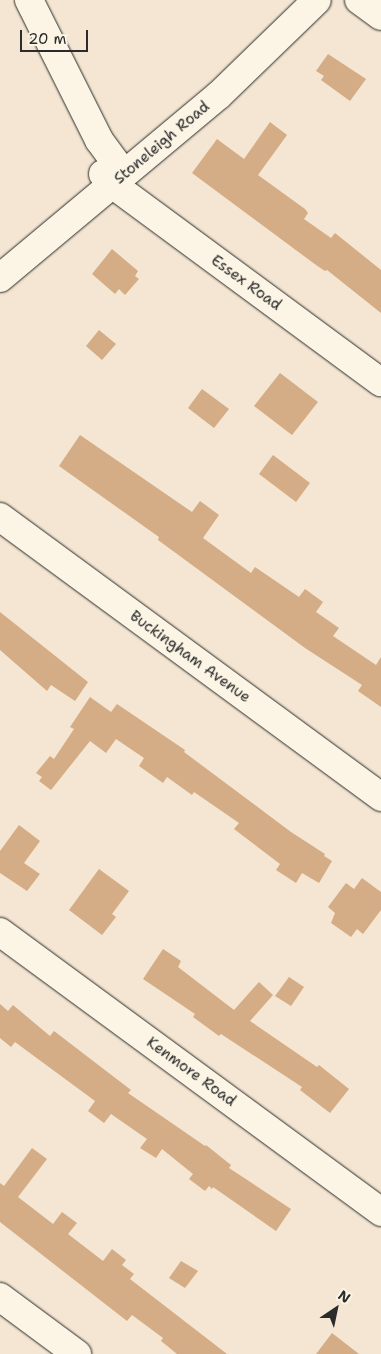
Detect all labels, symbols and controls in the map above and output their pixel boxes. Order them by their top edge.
scale bar [22,20,90,52]
text: 20 m [28,29,67,49]
street label: Stoneleigh Road [111,98,213,188]
street label: Essex Road [207,251,285,315]
street label: Buckingham Avenue [126,607,254,707]
street label: Kenmore Road [143,1034,239,1110]
north arrow [311,1284,361,1334]
text: N [335,1286,354,1307]

